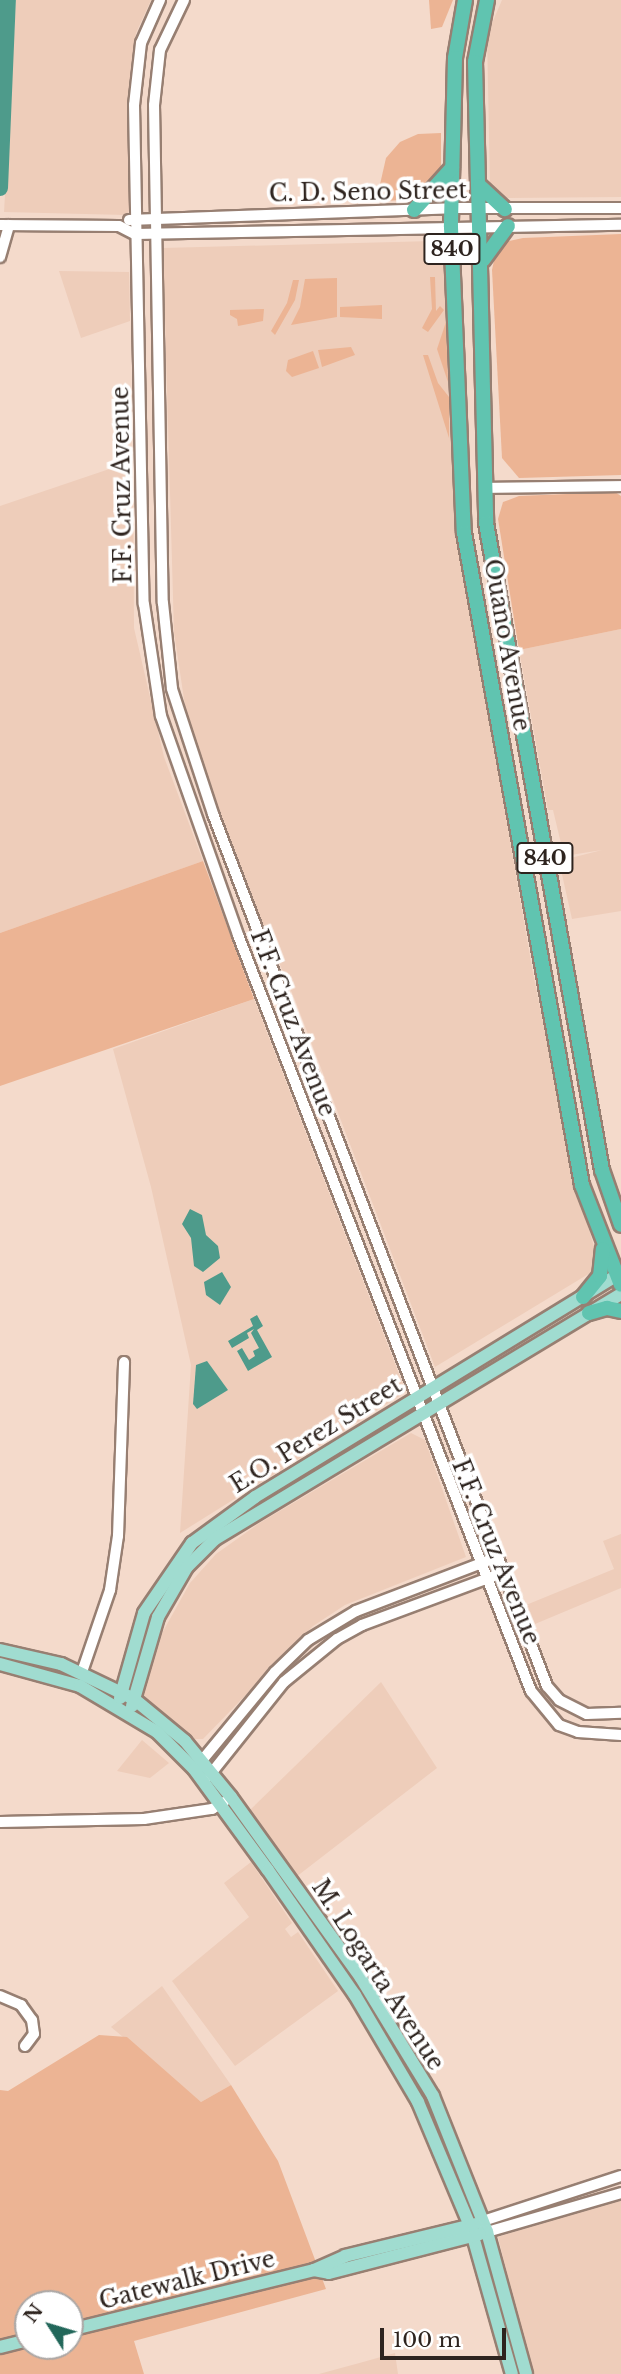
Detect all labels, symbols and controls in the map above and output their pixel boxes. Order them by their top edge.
street label: C. D. Seno Street [269,176,467,208]
road number: 840 [422,232,482,266]
street label: F.F. Cruz Avenue [106,386,138,584]
street label: Ouano Avenue [478,556,536,734]
road number: 840 [515,840,575,876]
street label: F.F. Cruz Avenue [245,926,341,1120]
street label: E.O. Perez Street [225,1371,407,1499]
street label: F.F. Cruz Avenue [446,1455,546,1649]
street label: M. Logarta Avenue [306,1874,450,2076]
street label: Gatewalk Drive [96,2245,278,2315]
north arrow [14,2290,84,2360]
text: N [19,2299,48,2327]
scale bar [383,2314,509,2358]
text: 100 m [393,2327,461,2353]

